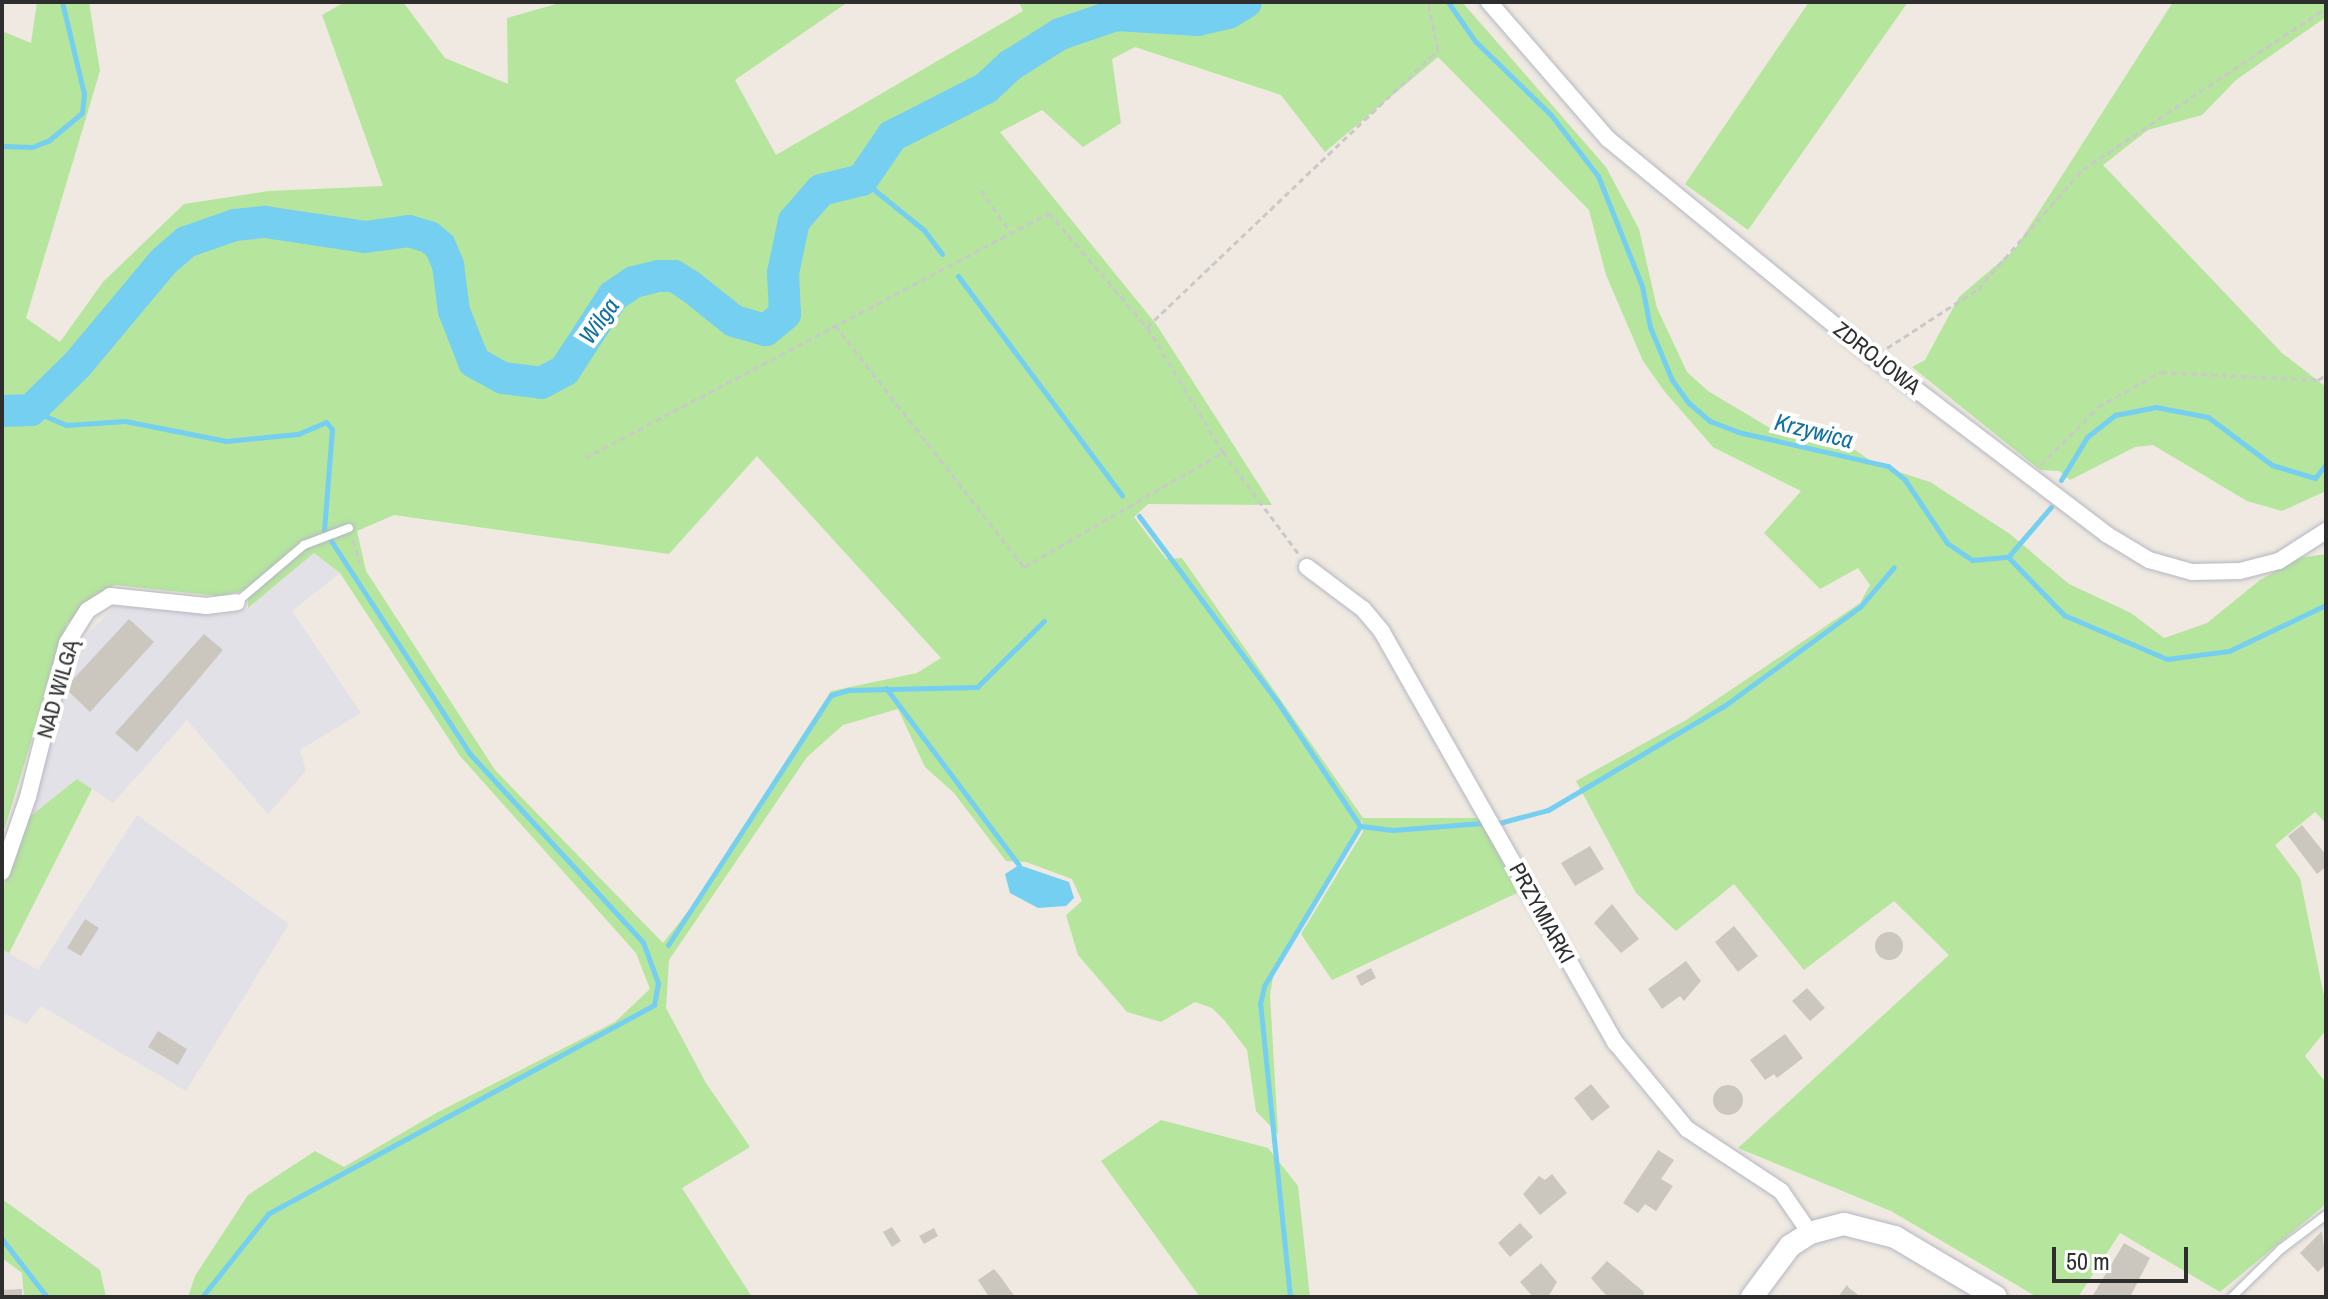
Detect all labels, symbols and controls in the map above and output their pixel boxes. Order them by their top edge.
water label: Wilga [573,292,625,350]
street label: ZDROJOWA [1828,316,1926,400]
water label: Krzywica [1772,407,1856,455]
street label: NAD WILGĄ [31,637,85,741]
street label: PRZYMIARKI [1504,858,1580,968]
scale bar [2056,1231,2192,1281]
text: 50 m [2066,1245,2110,1277]

